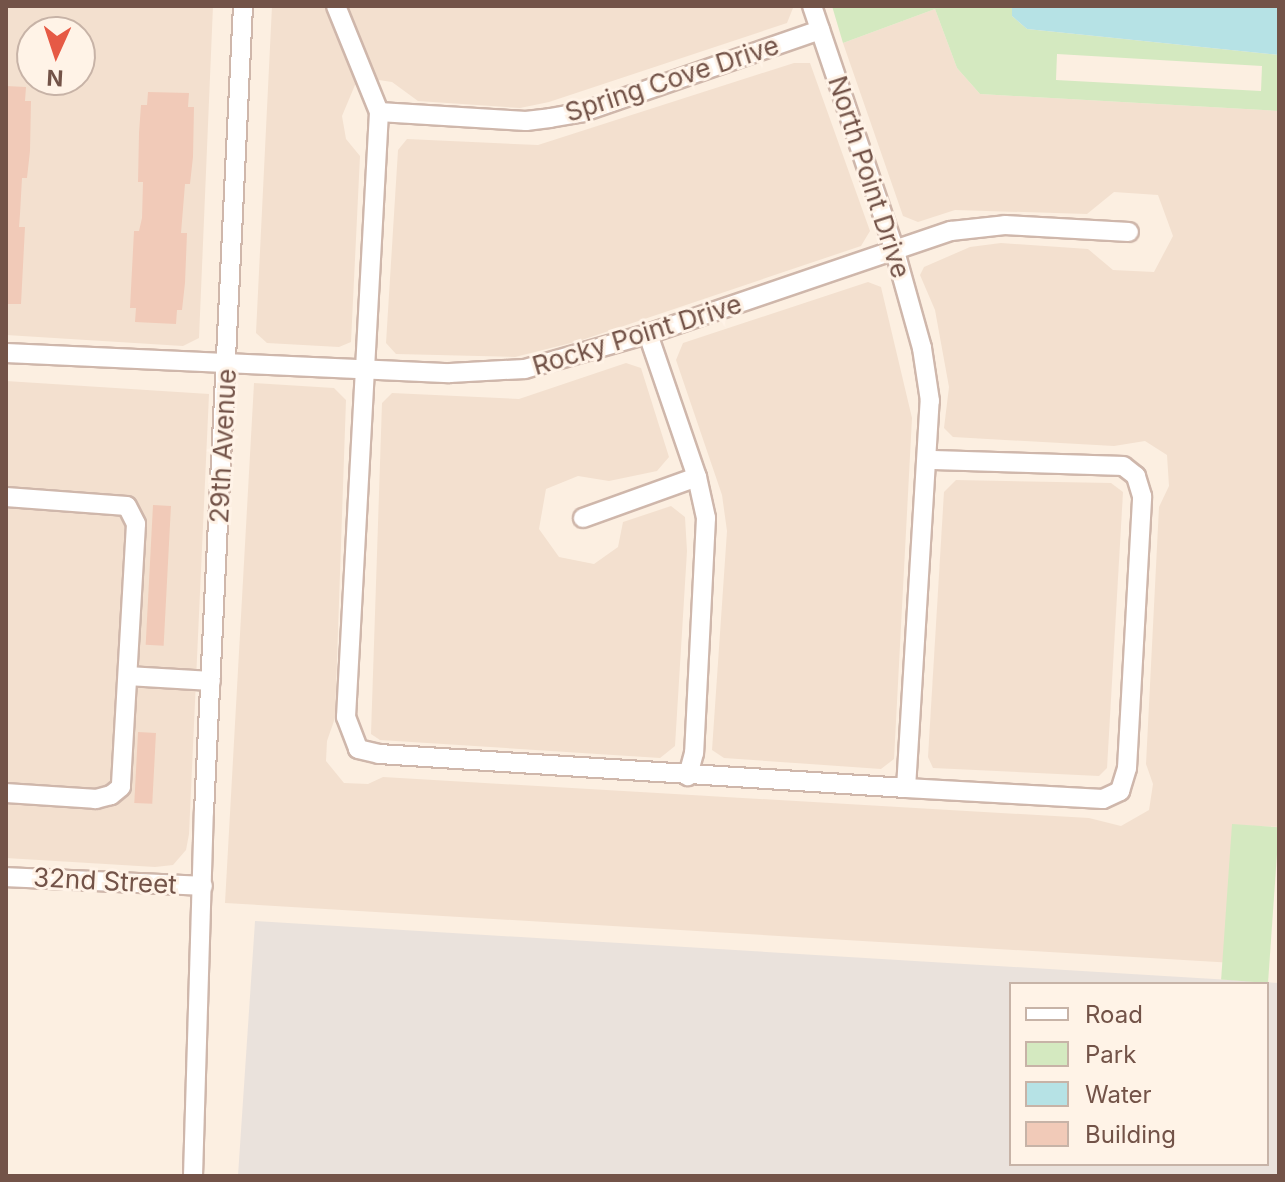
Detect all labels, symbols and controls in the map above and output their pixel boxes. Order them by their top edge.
north arrow [16,16,96,96]
street label: Spring Cove Drive [561,30,783,128]
text: N [46,65,64,91]
street label: North Point Drive [822,72,916,282]
street label: Rocky Point Drive [529,288,745,382]
street label: 29th Avenue [203,368,243,524]
street label: 32nd Street [32,862,178,900]
legend [1009,982,1269,1166]
text: Road [1085,1000,1143,1029]
text: Park [1085,1040,1136,1069]
text: Water [1085,1080,1152,1109]
text: Building [1085,1120,1176,1149]

